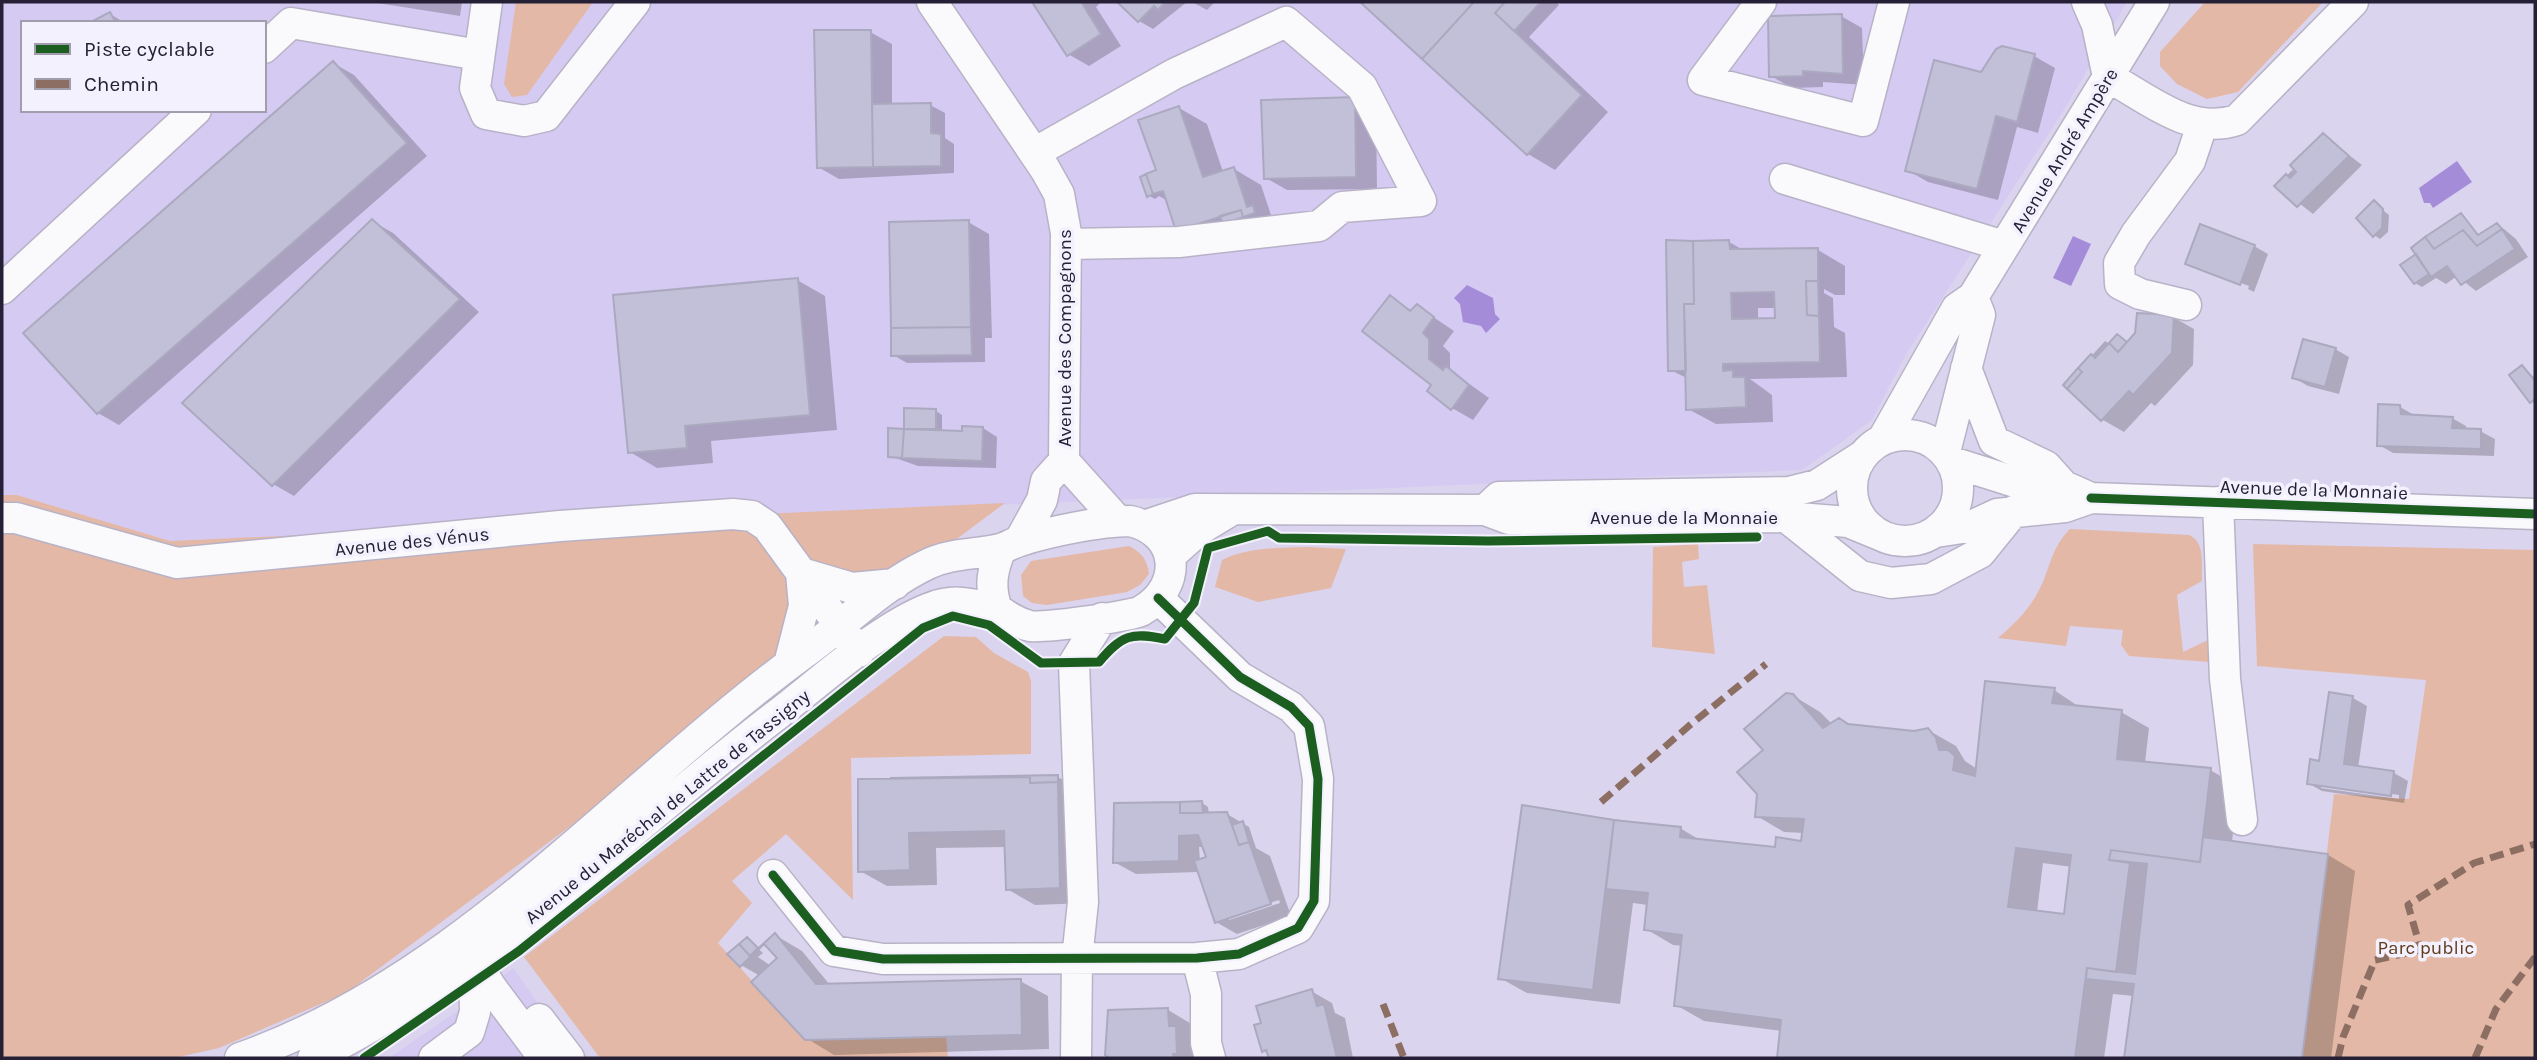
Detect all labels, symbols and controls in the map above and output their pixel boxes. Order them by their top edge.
legend [21,21,266,112]
text: Piste cyclable [84,37,215,61]
street label: Avenue André Ampère [2007,64,2123,237]
text: Chemin [84,72,159,96]
street label: Avenue des Compagnons [1054,229,1076,447]
street label: Avenue de la Monnaie [2220,476,2408,504]
street label: Avenue de la Monnaie [1590,507,1778,529]
street label: Avenue des Vénus [334,523,491,561]
street label: Avenue du Maréchal de Lattre de Tassigny [521,685,814,929]
park label: Parc public [2378,937,2474,959]

